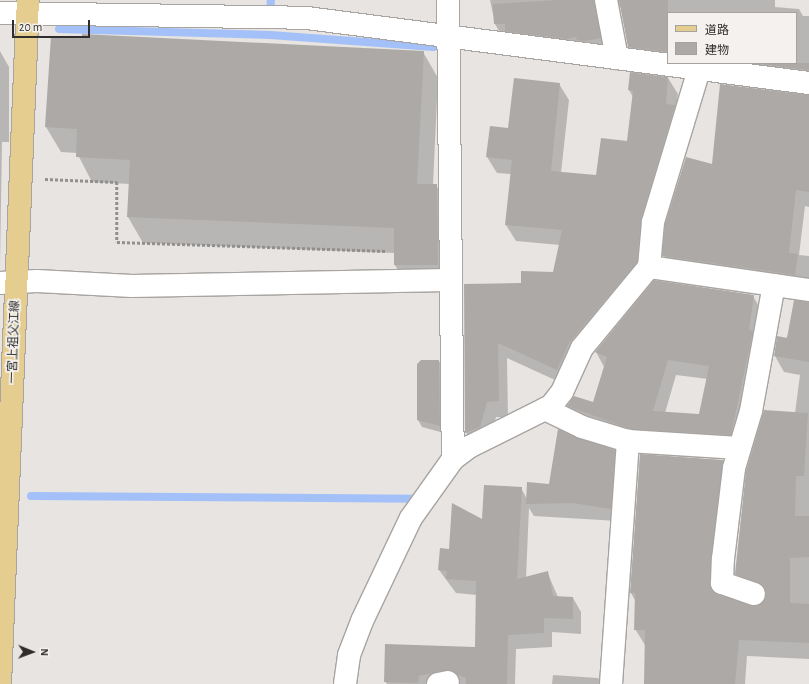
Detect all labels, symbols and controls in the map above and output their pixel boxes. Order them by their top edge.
scale bar [14,12,92,38]
legend [667,12,797,64]
text: 20 m [19,21,42,33]
text: 道路 [705,24,729,36]
text: 建物 [705,44,729,56]
street label: 一宮上祖父江線 [5,300,23,384]
north arrow [12,632,52,672]
text: N [39,648,50,656]

